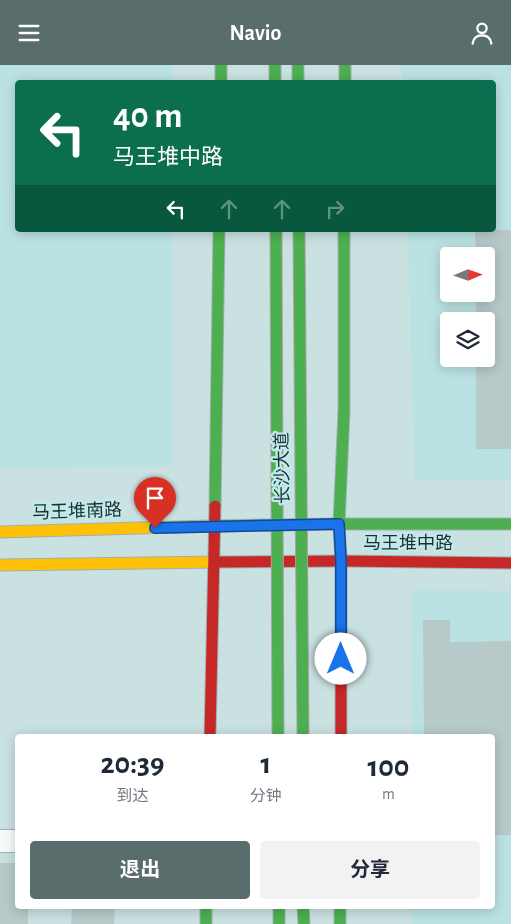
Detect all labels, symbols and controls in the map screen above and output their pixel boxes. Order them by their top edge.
icon: menu [15,19,43,47]
icon: person [468,19,496,47]
text: Navio [230,22,281,44]
text: 40 m [113,99,182,134]
icon: left [30,100,95,165]
text: 马王堆中路 [113,146,223,168]
icon: left [162,195,190,223]
icon: ahead [215,195,243,223]
icon: ahead [268,195,296,223]
icon: right [321,195,349,223]
north arrow [440,247,495,303]
map controls [440,247,495,367]
button: layers [440,312,495,367]
street label: 长沙大道 [271,432,293,504]
pin [134,477,176,528]
icon: arrive [141,484,169,512]
street label: 马王堆南路 [32,499,122,523]
street label: 马王堆中路 [363,533,453,553]
position arrow [314,632,366,684]
text: 20:39 [100,749,165,779]
text: 1 [261,749,271,779]
text: 100 [367,752,410,782]
text: m [382,786,395,802]
text: 到达 [116,788,148,804]
text: 分钟 [250,788,282,804]
button: 退出 [30,841,250,899]
button: 分享 [260,841,480,899]

